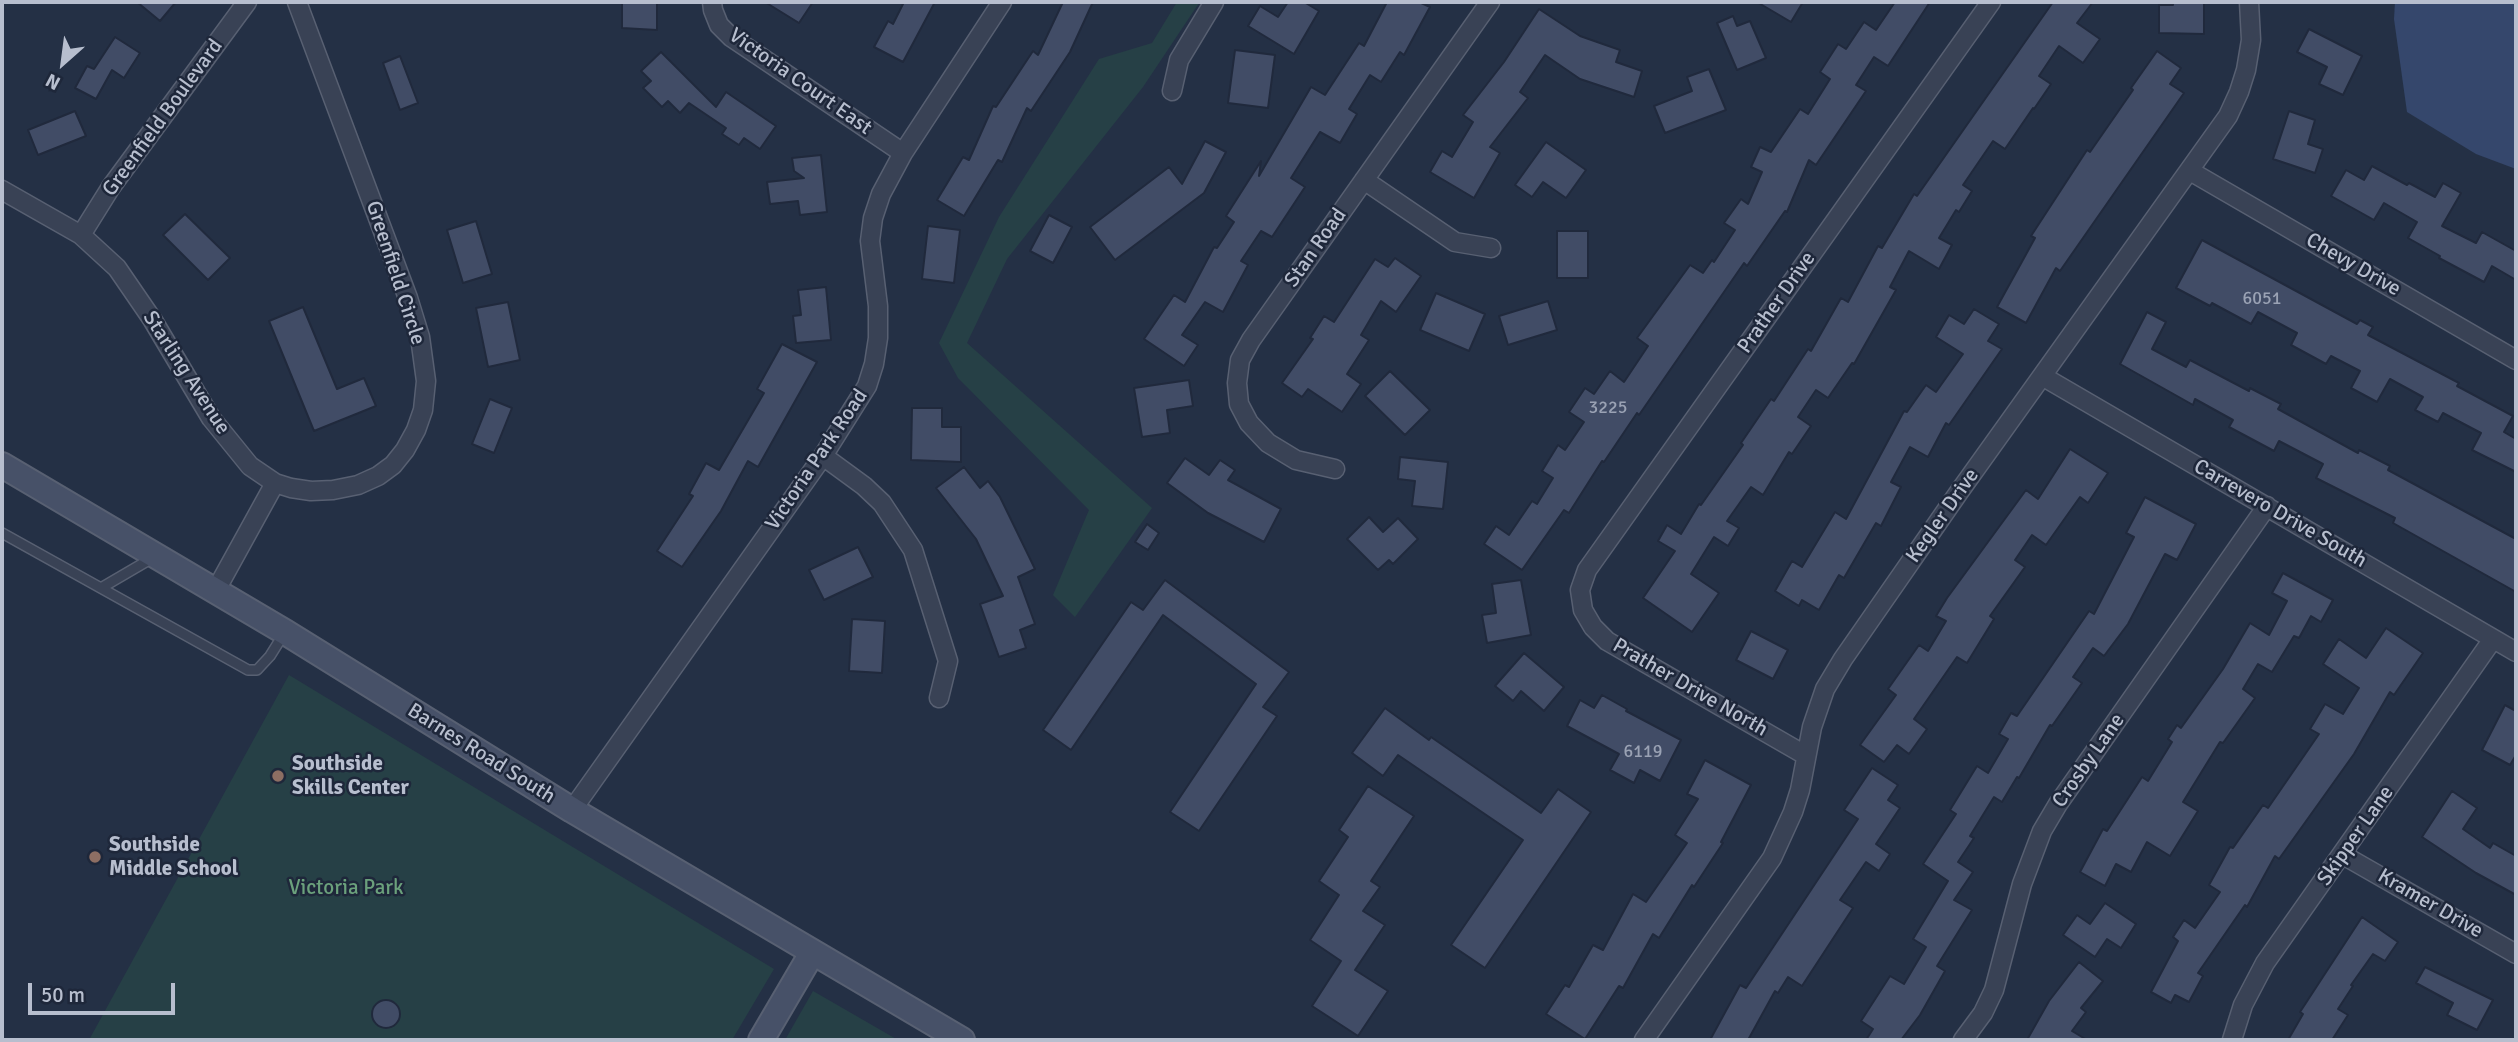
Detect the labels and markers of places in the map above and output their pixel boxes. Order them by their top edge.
place label: Southside Skills Center [292,751,409,801]
marker: Southside Skills Center [270,768,286,784]
place label: Southside Middle School [109,832,238,882]
marker: Southside Middle School [87,849,103,865]

